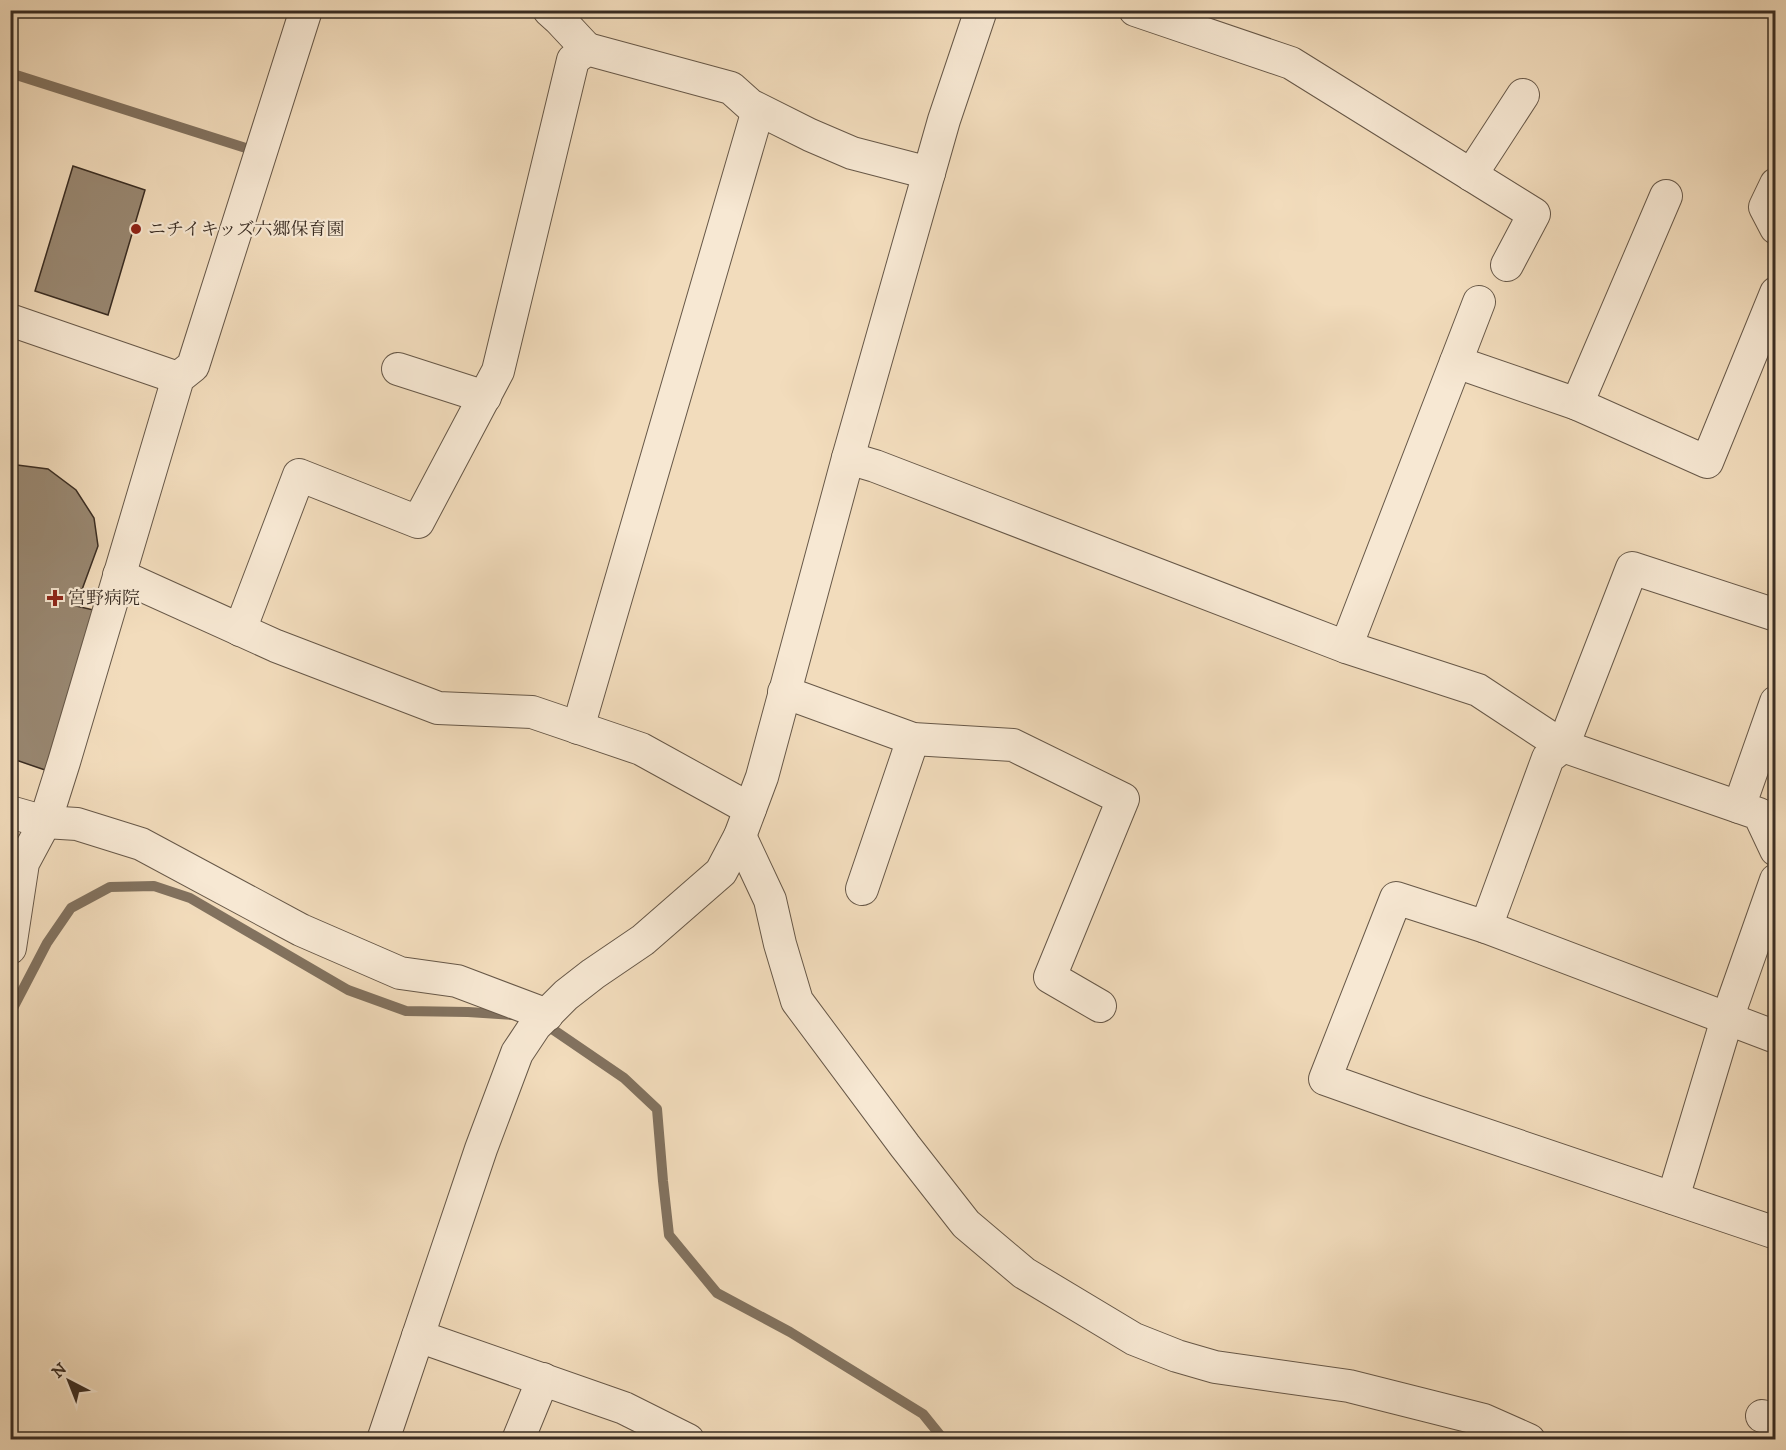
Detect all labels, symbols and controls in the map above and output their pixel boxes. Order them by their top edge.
place label: ニチイキッズ六郷保育園 [148,219,344,241]
marker: ニチイキッズ六郷保育園 [129,222,143,236]
place label: 宮野病院 [68,588,140,610]
marker: 宮野病院 [46,589,64,607]
north arrow [39,1351,99,1411]
text: N [48,1359,71,1382]

